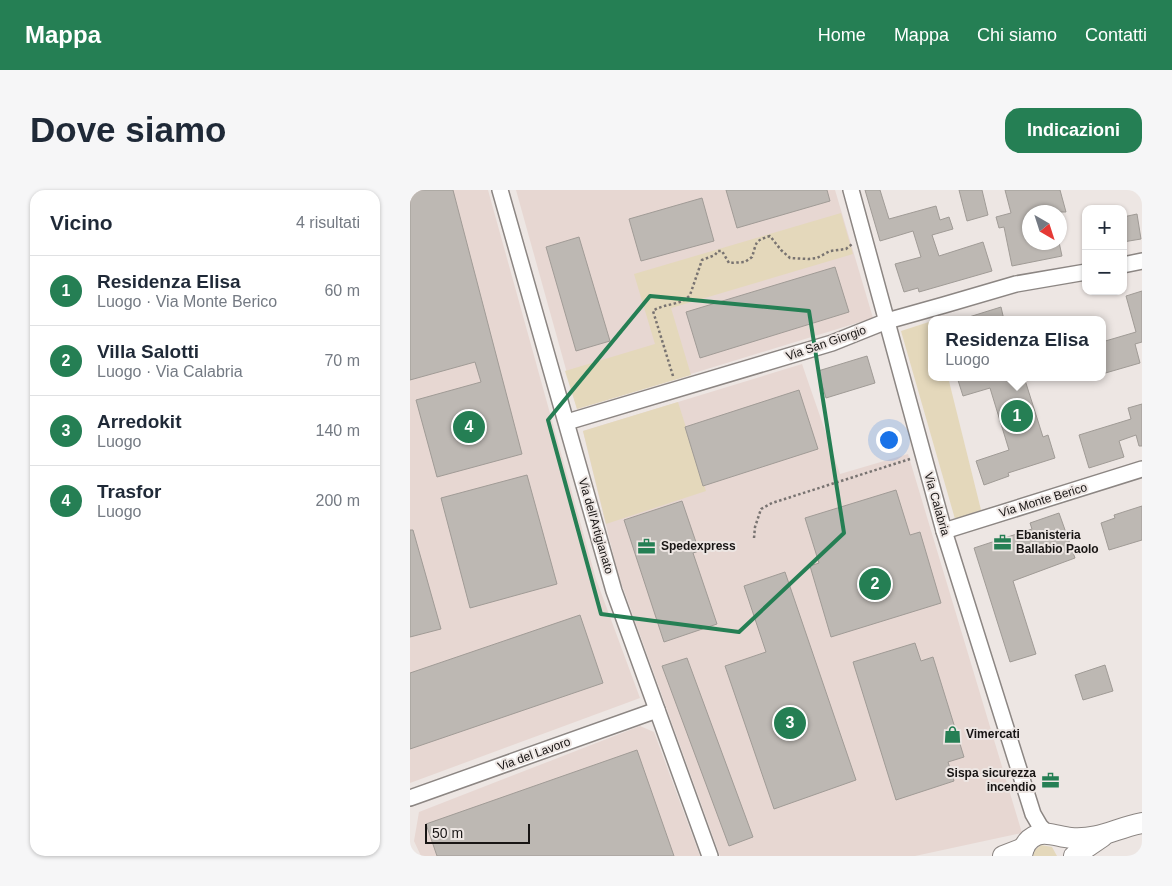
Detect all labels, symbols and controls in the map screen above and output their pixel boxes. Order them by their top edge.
text: Mappa [25,21,101,48]
text: Home [818,25,866,45]
text: Mappa [894,25,949,45]
text: Chi siamo [977,25,1057,45]
text: Contatti [1085,25,1147,45]
button: Indicazioni [1005,108,1142,153]
text: Dove siamo [30,110,226,149]
north arrow [1022,205,1067,250]
map controls [1082,205,1127,295]
button: + [1082,205,1127,250]
text: Vicino [50,211,113,234]
text: 4 risultati [296,214,360,231]
button: − [1082,250,1127,295]
text: Residenza Elisa [97,271,241,292]
text: 1 [62,282,70,299]
text: 60 m [324,282,360,299]
text: Luogo · Via Monte Berico [97,293,277,310]
popup [928,316,1106,381]
street label: Via San Giorgio [784,323,868,363]
text: Residenza Elisa [945,329,1089,350]
text: Villa Salotti [97,341,199,362]
text: Luogo [945,351,990,368]
text: 2 [62,352,70,369]
text: 70 m [324,352,360,369]
text: Luogo · Via Calabria [97,363,243,380]
pin: 1 [1001,397,1033,435]
pin: 4 [453,408,485,446]
text: Arredokit [97,411,181,432]
text: 3 [62,422,70,439]
text: 140 m [316,422,360,439]
your location [876,427,902,453]
text: Luogo [97,433,142,450]
street label: Via Calabria [921,471,953,538]
street label: Via dell'Artigianato [576,477,616,576]
street label: Via Monte Berico [997,480,1089,520]
text: Trasfor [97,481,161,502]
text: 4 [62,492,70,509]
text: 200 m [316,492,360,509]
text: Luogo [97,503,142,520]
place label: Ebanisteria Ballabio Paolo [1016,528,1099,556]
office icon: Ebanisteria Ballabio Paolo [992,532,1012,552]
office icon: Spedexpress [637,536,657,556]
place label: Spedexpress [661,539,736,553]
pin: 2 [859,565,891,603]
pin: 3 [774,704,806,742]
shop icon: Vimercati [942,724,962,744]
place label: Vimercati [966,727,1020,741]
street label: Via del Lavoro [496,734,573,774]
place label: Sispa sicurezza incendio [947,766,1036,794]
office icon: Sispa sicurezza incendio [1040,770,1060,790]
scale bar [425,821,530,844]
text: 50 m [432,825,463,841]

